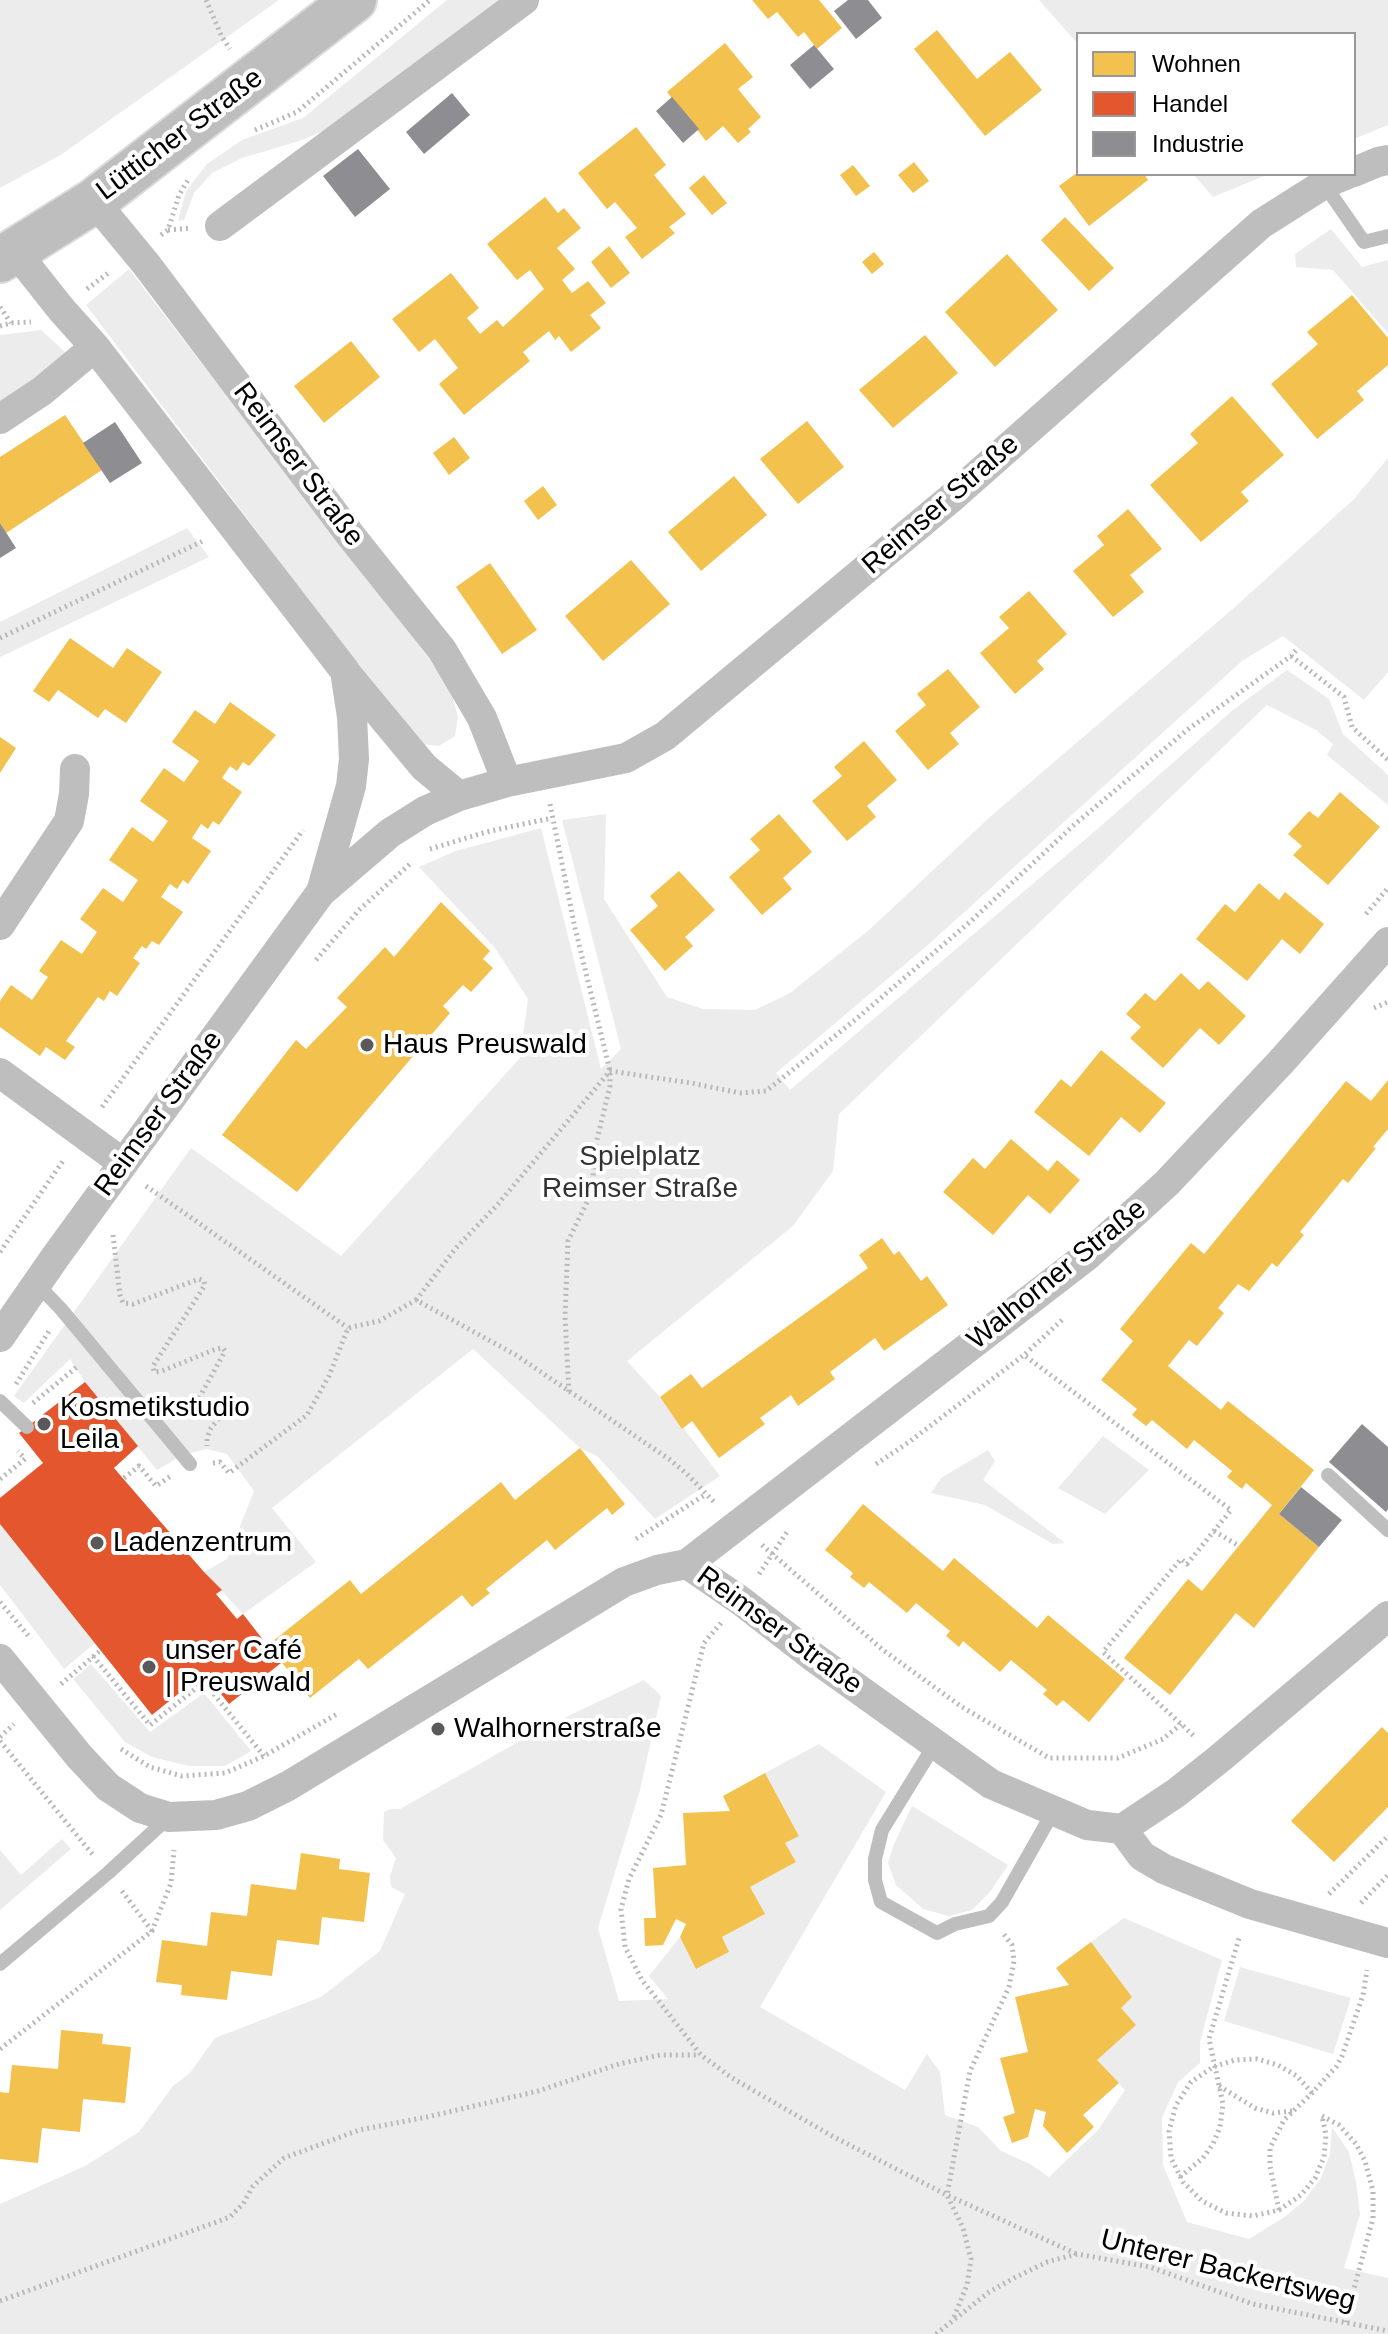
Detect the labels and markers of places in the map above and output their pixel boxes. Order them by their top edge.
place label: Haus Preuswald [383,1028,587,1062]
marker: Haus Preuswald [358,1036,376,1054]
place label: Kosmetikstudio Leila [60,1391,250,1457]
marker: Kosmetikstudio Leila [35,1415,53,1433]
place label: Ladenzentrum [113,1526,292,1560]
marker: Ladenzentrum [88,1534,106,1552]
place label: unser Café | Preuswald [165,1634,311,1700]
marker: unser Café | Preuswald [140,1658,158,1676]
place label: Walhornerstraße [454,1712,661,1746]
marker: Walhornerstraße [429,1720,447,1738]

